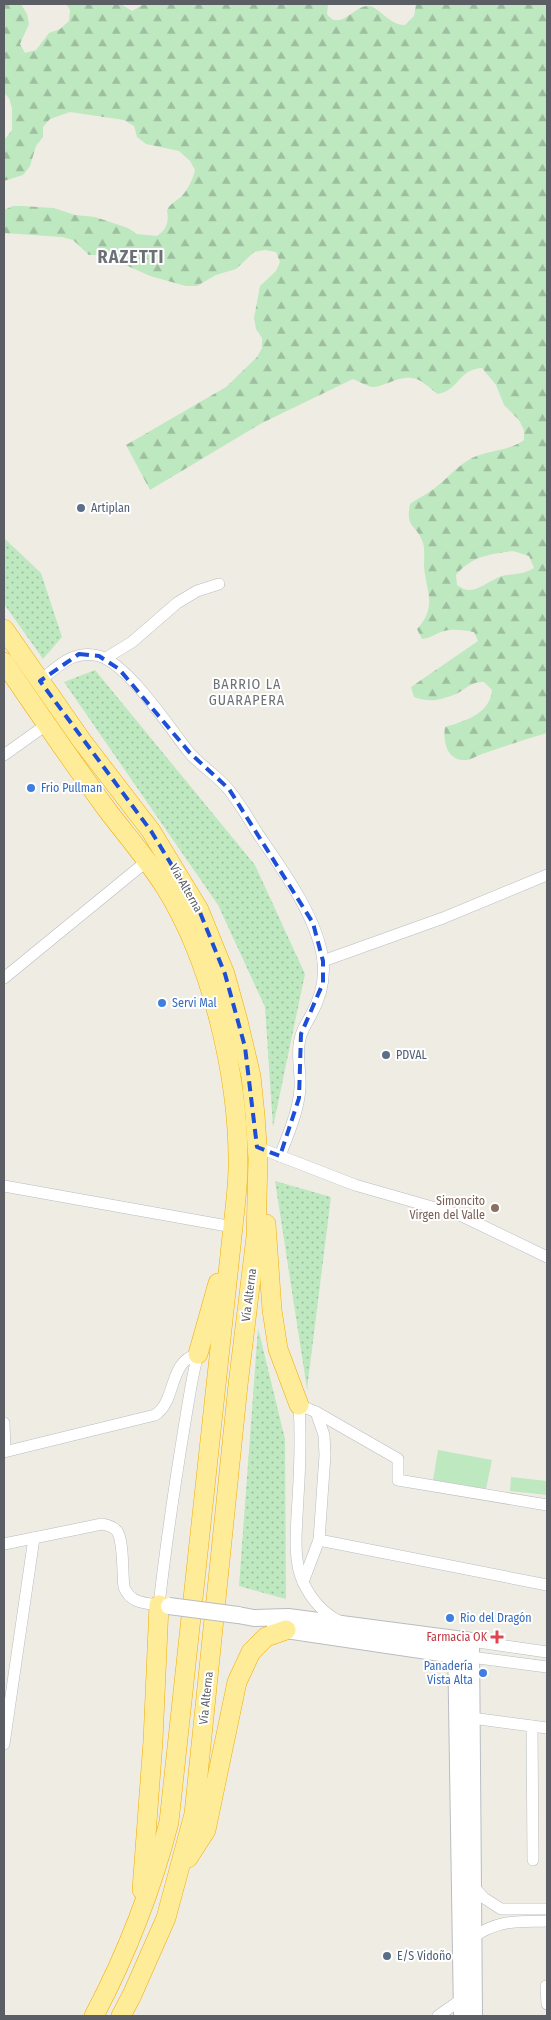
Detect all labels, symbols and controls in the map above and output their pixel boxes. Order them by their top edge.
district label: RAZETTI [98,246,164,268]
place label: Artiplan [91,501,130,515]
marker: Artiplan [75,502,87,514]
district label: BARRIO LA GUARAPERA [209,676,285,709]
place label: Frio Pullman [41,781,102,795]
marker: Frio Pullman [25,782,37,794]
street label: Vía Alterna [167,861,205,915]
place label: Servi Mal [172,996,217,1010]
marker: Servi Mal [156,997,168,1009]
place label: PDVAL [396,1048,427,1062]
marker: PDVAL [380,1049,392,1061]
place label: Simoncito Virgen del Valle [409,1194,485,1222]
marker: Simoncito Virgen del Valle [489,1202,501,1214]
street label: Vía Alterna [239,1267,259,1322]
place label: Rio del Dragón [460,1611,532,1625]
marker: Rio del Dragón [444,1612,456,1624]
place label: Farmacia OK [427,1630,488,1644]
marker: Farmacia OK [491,1631,503,1643]
place label: Panadería Vista Alta [424,1659,473,1687]
marker: Panadería Vista Alta [477,1667,489,1679]
street label: Vía Alterna [196,1671,216,1725]
place label: E/S Vidoño [397,1949,452,1963]
marker: E/S Vidoño [381,1950,393,1962]

